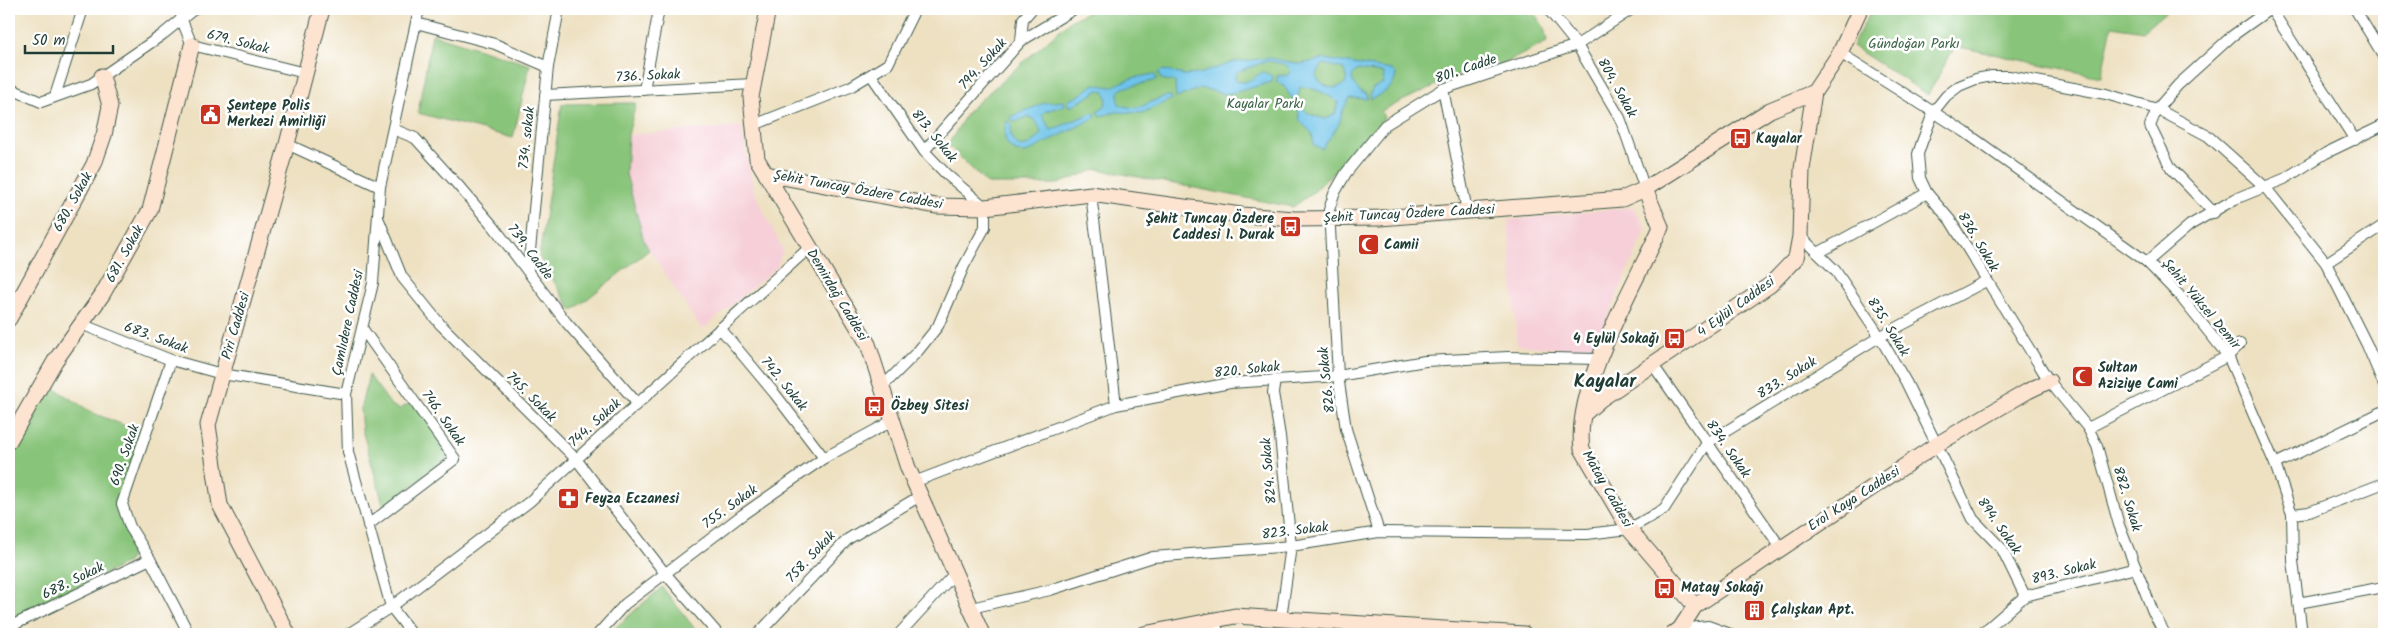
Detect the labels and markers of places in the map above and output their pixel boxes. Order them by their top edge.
place label: Şentepe Polis Merkezi Amirliği [227,95,326,133]
public building icon: Şentepe Polis Merkezi Amirliği [199,102,223,126]
bus stop icon: Kayalar [1728,127,1752,151]
place label: Kayalar [1756,128,1803,150]
place label: Şehit Tuncay Özdere Caddesi 1. Durak [1146,208,1275,246]
bus stop icon: Şehit Tuncay Özdere Caddesi 1. Durak [1278,215,1302,239]
mosque icon: Camii [1356,233,1380,257]
place label: Camii [1384,234,1419,256]
bus stop icon: 4 Eylül Sokağı [1663,327,1687,351]
place label: 4 Eylül Sokağı [1573,328,1659,350]
place label: Sultan Aziziye Cami [2098,357,2178,395]
mosque icon: Sultan Aziziye Cami [2070,364,2094,388]
bus stop icon: Özbey Sitesi [863,394,887,418]
place label: Özbey Sitesi [891,395,969,417]
pharmacy icon: Feyza Eczanesi [557,487,581,511]
place label: Feyza Eczanesi [585,488,679,510]
bus stop icon: Matay Sokağı [1653,576,1677,600]
place label: Matay Sokağı [1681,577,1764,599]
building icon: Çalışkan Apt. [1743,598,1767,622]
place label: Çalışkan Apt. [1771,599,1854,621]

